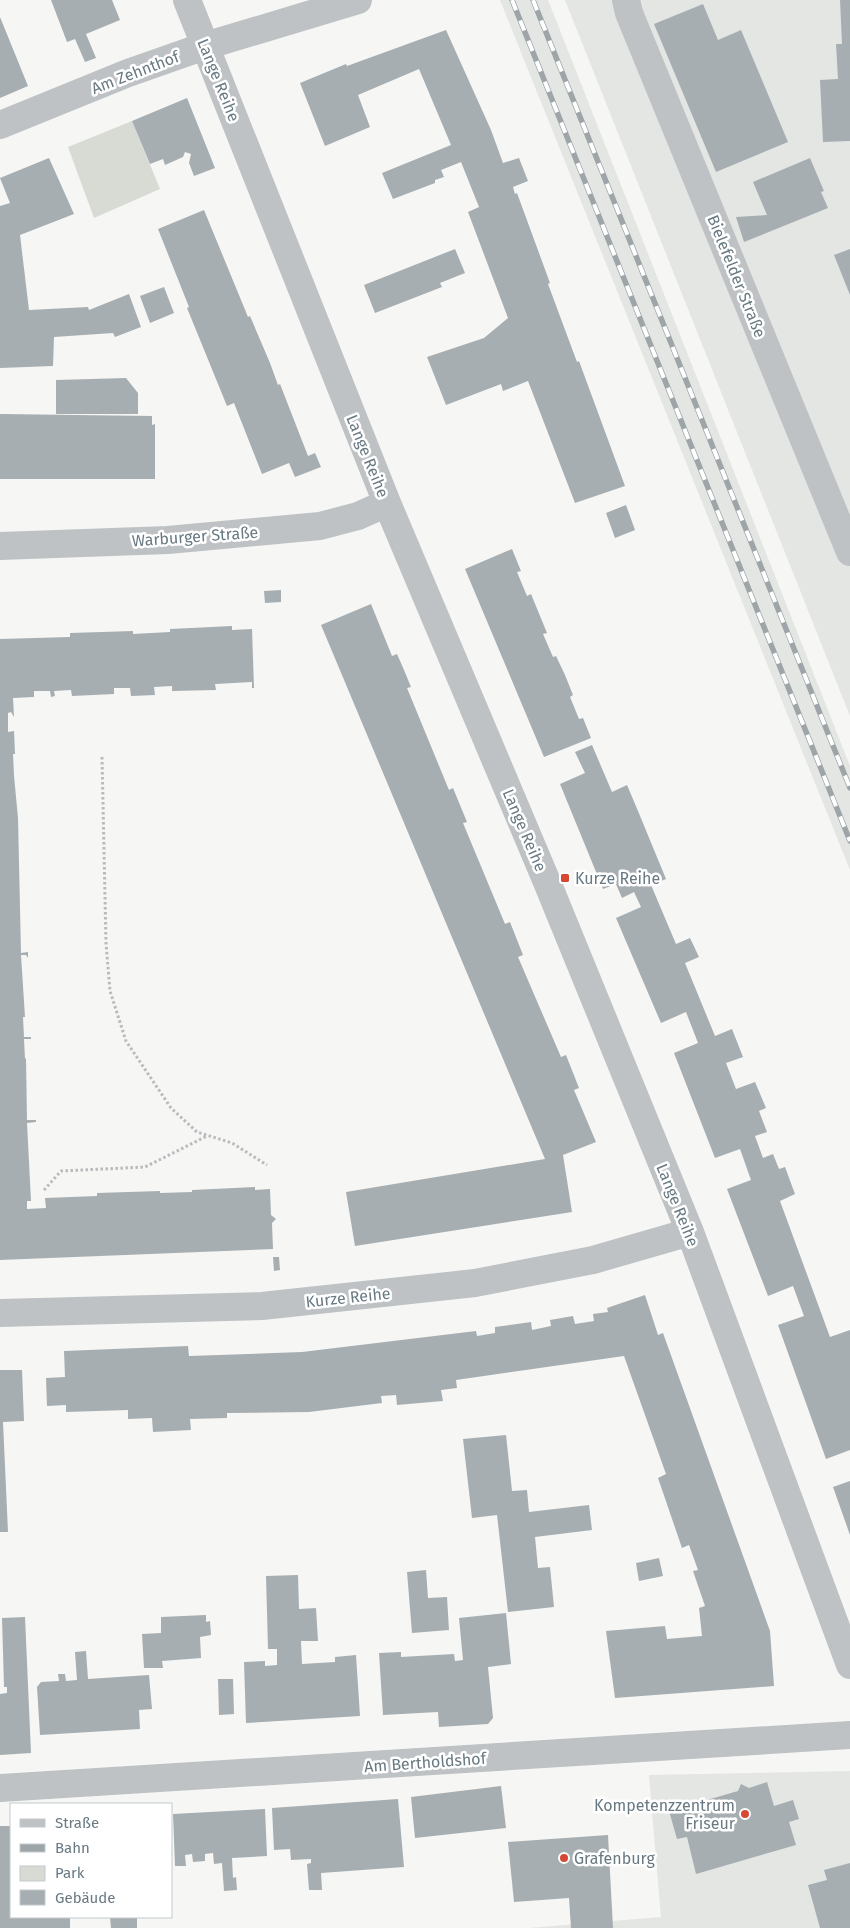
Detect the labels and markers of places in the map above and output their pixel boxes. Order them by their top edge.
place label: Kurze Reihe [575,869,660,888]
marker: Kurze Reihe [559,872,571,884]
place label: Kompetenzzentrum Friseur [594,1796,736,1833]
marker: Kompetenzzentrum Friseur [739,1808,751,1820]
place label: Grafenburg [574,1849,655,1868]
marker: Grafenburg [558,1852,570,1864]

